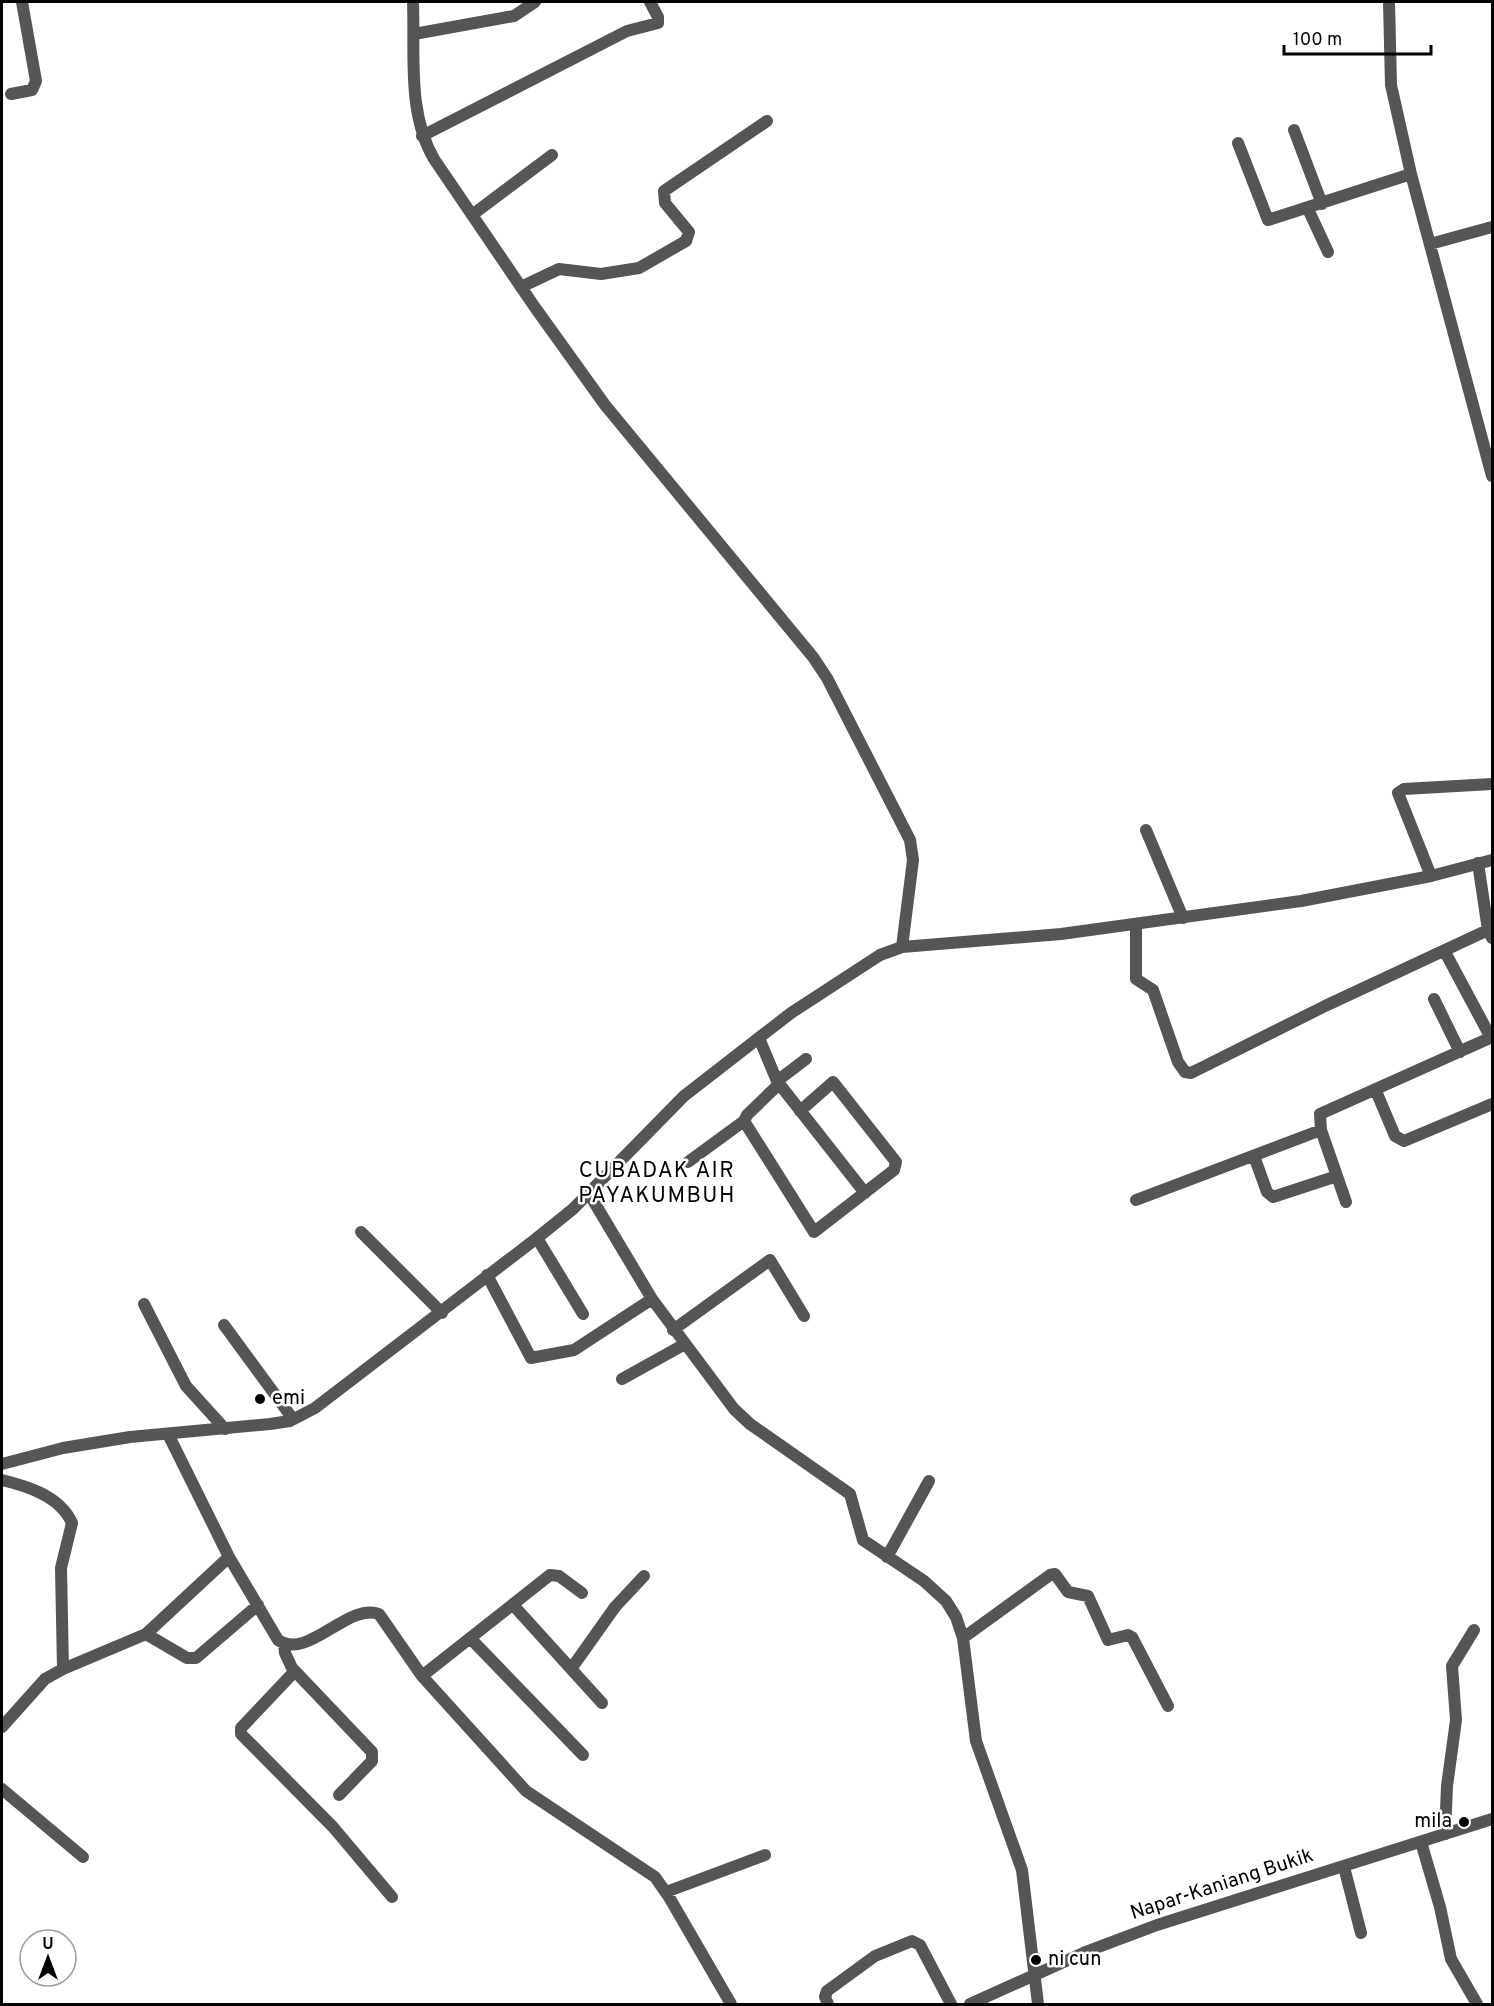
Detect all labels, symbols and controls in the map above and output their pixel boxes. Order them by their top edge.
scale bar [1284,18,1431,56]
text: 100 m [1293,29,1342,52]
district label: CUBADAK AIR PAYAKUMBUH [578,1158,736,1210]
place label: emi [272,1386,305,1412]
marker: emi [253,1392,267,1406]
place label: mila [1414,1809,1452,1835]
marker: mila [1457,1815,1471,1829]
street label: Napar-Kaniang Bukik [1127,1843,1317,1927]
north arrow [18,1928,78,1988]
text: U [42,1935,54,1955]
place label: ni cun [1048,1947,1102,1973]
marker: ni cun [1029,1953,1043,1967]

